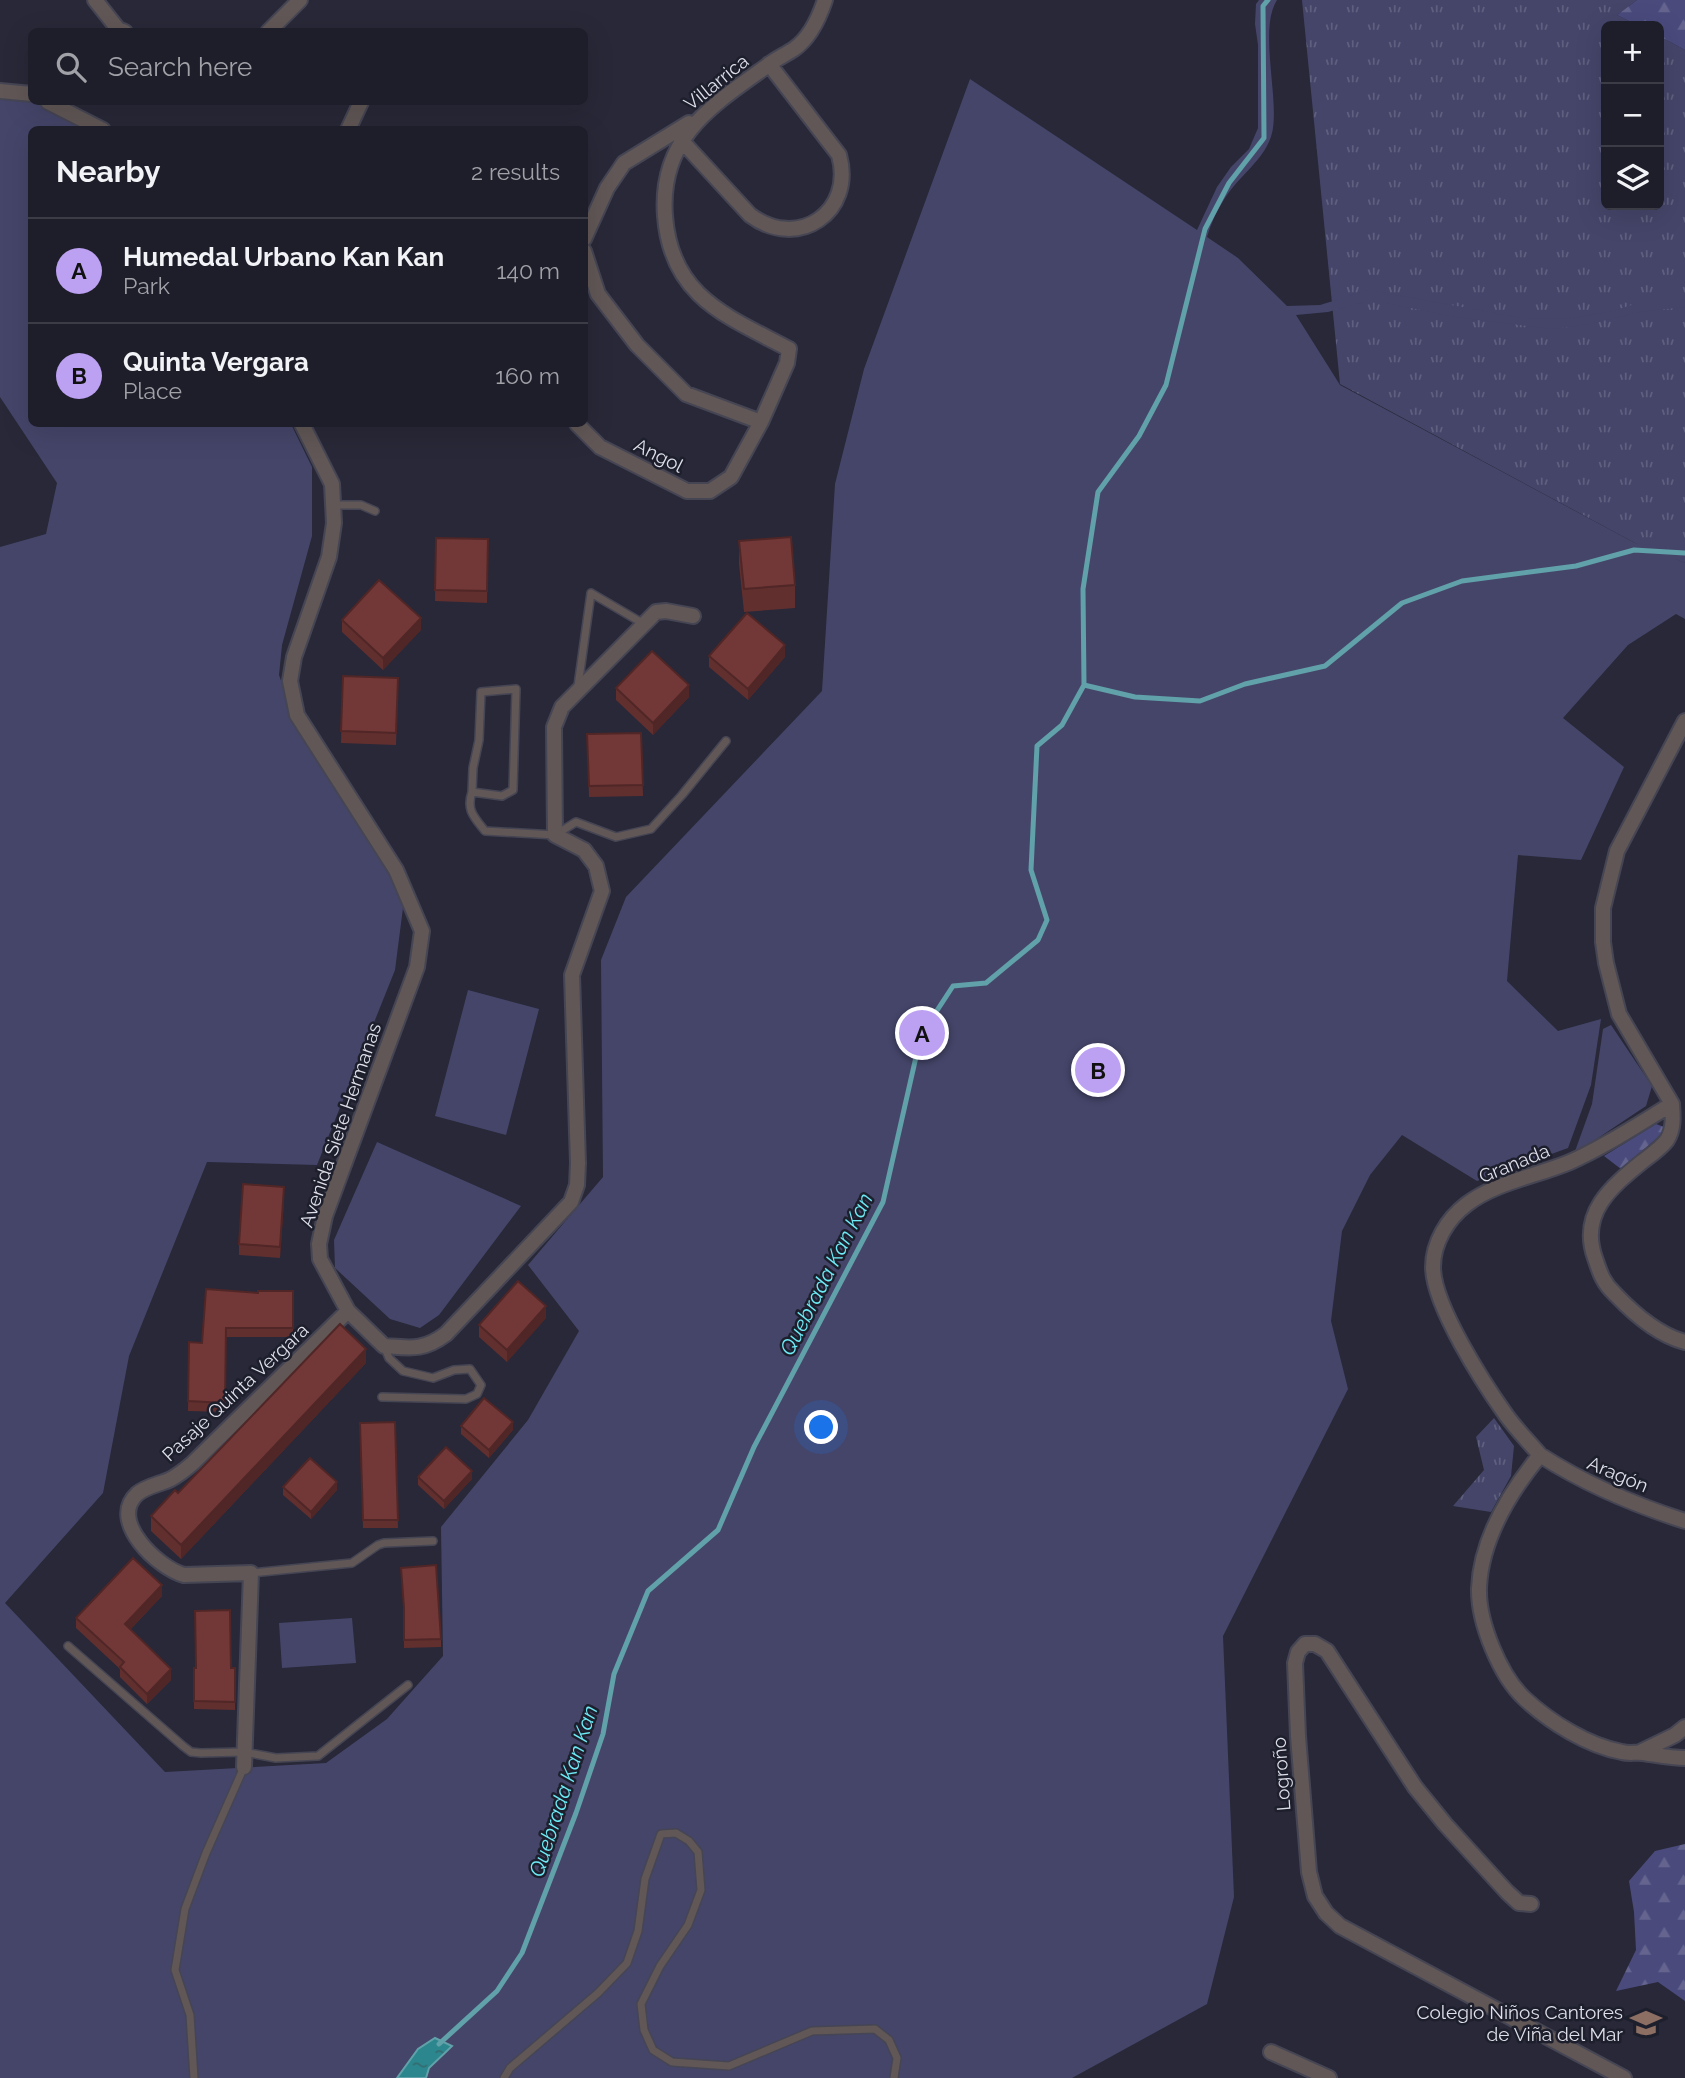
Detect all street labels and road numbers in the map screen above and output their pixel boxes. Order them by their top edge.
street label: Villarrica [680,50,752,114]
street label: Angol [631,433,688,477]
street label: Avenida Siete Hermanas [295,1020,385,1230]
street label: Granada [1475,1139,1553,1187]
street label: Pasaje Quinta Vergara [157,1319,313,1465]
street label: Aragón [1584,1451,1652,1497]
street label: Logroño [1267,1736,1295,1812]

